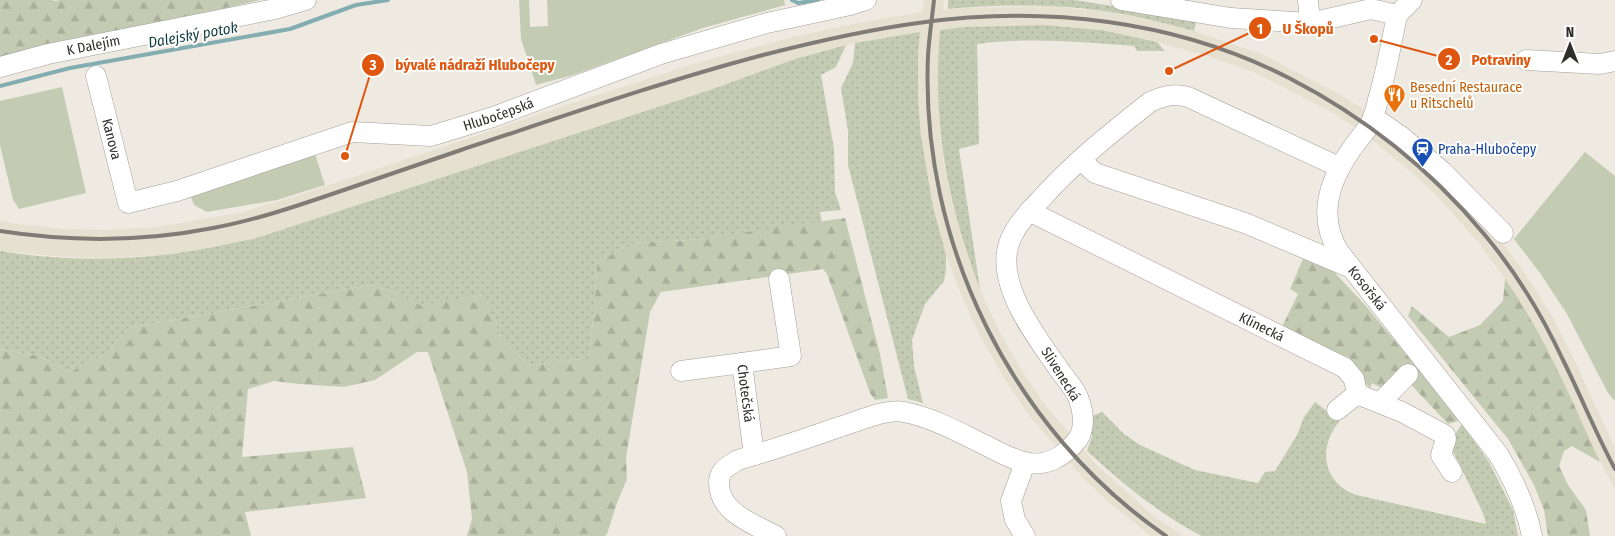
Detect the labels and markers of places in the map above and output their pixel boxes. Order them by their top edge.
callout: U Škopů [1247,13,1343,43]
callout: Potraviny [1436,44,1540,74]
callout: bývalé nádraží Hlubočepy [360,50,565,80]
place label: Besední Restaurace u Ritschelů [1410,79,1522,112]
restaurant icon: Besední Restaurace u Ritschelů [1382,83,1406,114]
station icon: Praha-Hlubočepy [1410,137,1434,168]
place label: Praha-Hlubočepy [1438,141,1537,158]

